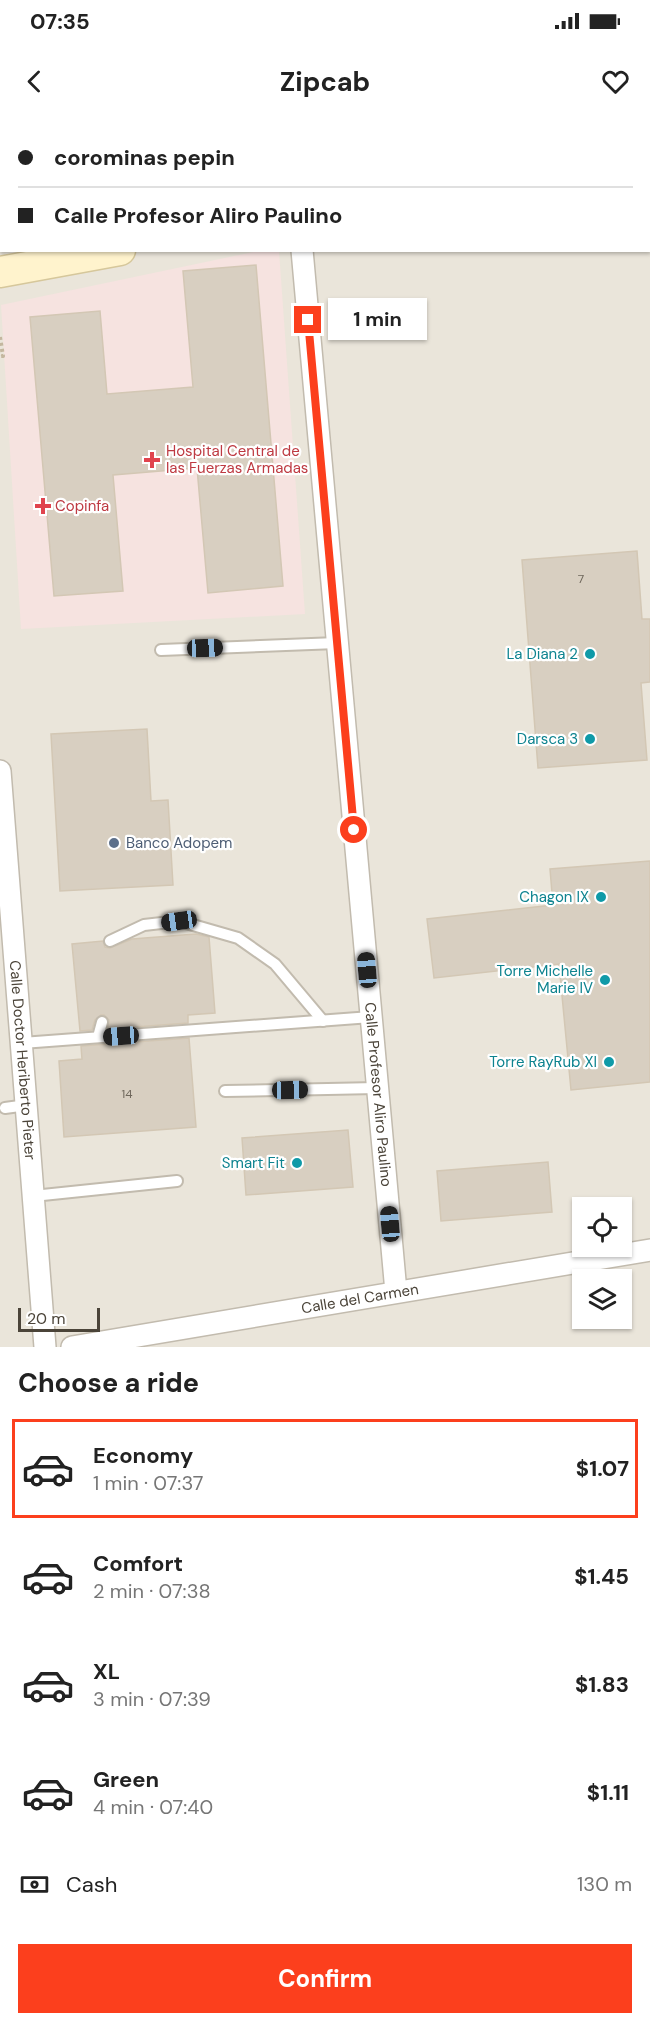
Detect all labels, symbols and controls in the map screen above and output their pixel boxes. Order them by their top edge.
text: 07:35 [30,7,90,36]
text: Zipcab [280,64,370,99]
icon: back [18,65,51,98]
icon: heart [599,65,632,98]
text: corominas pepin [54,143,235,172]
text: Calle Profesor Aliro Paulino [54,201,342,230]
callout: 1 min [329,299,428,341]
route end [294,306,321,333]
text: 1 min [353,306,402,332]
place label: Hospital Central de las Fuerzas Armadas [166,441,308,478]
marker: Hospital Central de las Fuerzas Armadas [143,451,161,469]
place label: Copinfa [55,496,109,516]
marker: Copinfa [36,499,50,513]
house number: 7 [578,571,584,587]
car [187,638,223,658]
place label: La Diana 2 [506,644,578,664]
marker: La Diana 2 [583,647,597,661]
place label: Darsca 3 [517,729,578,749]
marker: Darsca 3 [583,732,597,746]
route start [340,816,367,843]
place label: Banco Adopem [126,833,232,853]
marker: Banco Adopem [107,836,121,850]
place label: Chagon IX [519,887,589,907]
marker: Chagon IX [594,890,608,904]
car [160,910,198,932]
car [356,951,378,989]
street label: Calle Doctor Heriberto Pieter [5,960,40,1161]
place label: Torre Michelle Marie IV [497,961,593,998]
marker: Torre Michelle Marie IV [598,973,612,987]
street label: Calle Profesor Aliro Paulino [360,1001,396,1188]
car [102,1026,140,1046]
place label: Torre RayRub XI [489,1052,597,1072]
marker: Torre RayRub XI [602,1055,616,1069]
car [272,1081,308,1099]
house number: 14 [121,1086,133,1102]
place label: Smart Fit [222,1153,285,1173]
marker: Smart Fit [290,1156,304,1170]
map controls [572,1197,632,1329]
button: locate [572,1197,632,1257]
car [379,1205,401,1243]
button: layers [572,1269,632,1329]
street label: Calle del Carmen [300,1279,420,1318]
scale bar [18,1305,100,1332]
text: 20 m [27,1308,66,1329]
text: Choose a ride [18,1365,199,1400]
text: Economy [93,1441,193,1470]
icon: car [21,1442,75,1496]
text: $1.07 [576,1454,629,1483]
text: 1 min · 07:37 [93,1470,204,1496]
text: Comfort [93,1549,183,1578]
icon: car [21,1550,75,1604]
text: $1.45 [574,1562,629,1591]
text: 2 min · 07:38 [93,1578,211,1604]
text: XL [93,1657,120,1686]
icon: car [21,1658,75,1712]
text: $1.83 [575,1670,629,1699]
text: 3 min · 07:39 [93,1686,211,1712]
text: Green [93,1765,159,1794]
icon: car [21,1766,75,1820]
text: $1.11 [587,1778,629,1807]
text: 4 min · 07:40 [93,1794,213,1820]
icon: cash [18,1868,51,1901]
text: Cash [66,1870,117,1899]
text: 130 m [577,1871,632,1897]
button: Confirm [18,1944,632,2013]

